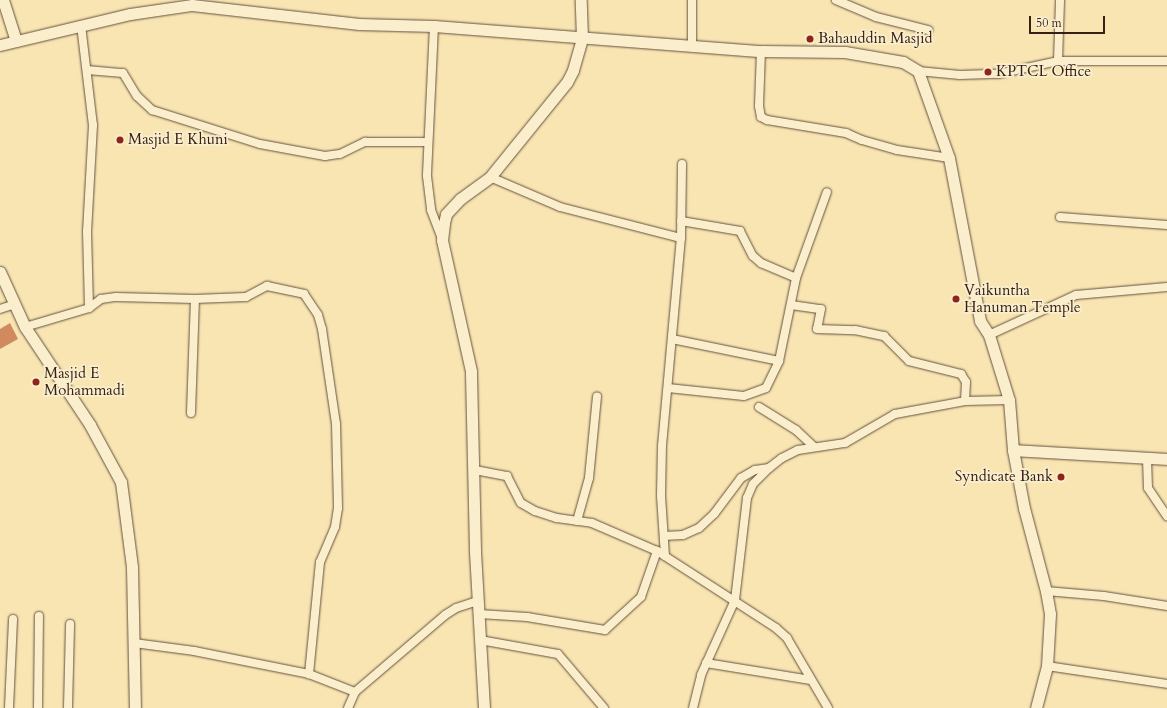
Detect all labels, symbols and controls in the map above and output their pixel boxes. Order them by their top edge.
scale bar [1031,8,1107,34]
text: 50 m [1036,15,1062,31]
place label: Bahauddin Masjid [818,30,932,48]
marker: Bahauddin Masjid [805,34,815,44]
place label: KPTCL Office [996,63,1091,81]
marker: KPTCL Office [983,67,993,77]
place label: Masjid E Khuni [128,131,228,149]
marker: Masjid E Khuni [115,135,125,145]
place label: Vaikuntha Hanuman Temple [964,281,1081,316]
marker: Vaikuntha Hanuman Temple [951,294,961,304]
place label: Masjid E Mohammadi [44,364,125,399]
marker: Masjid E Mohammadi [31,377,41,387]
place label: Syndicate Bank [955,468,1053,486]
marker: Syndicate Bank [1056,472,1066,482]

